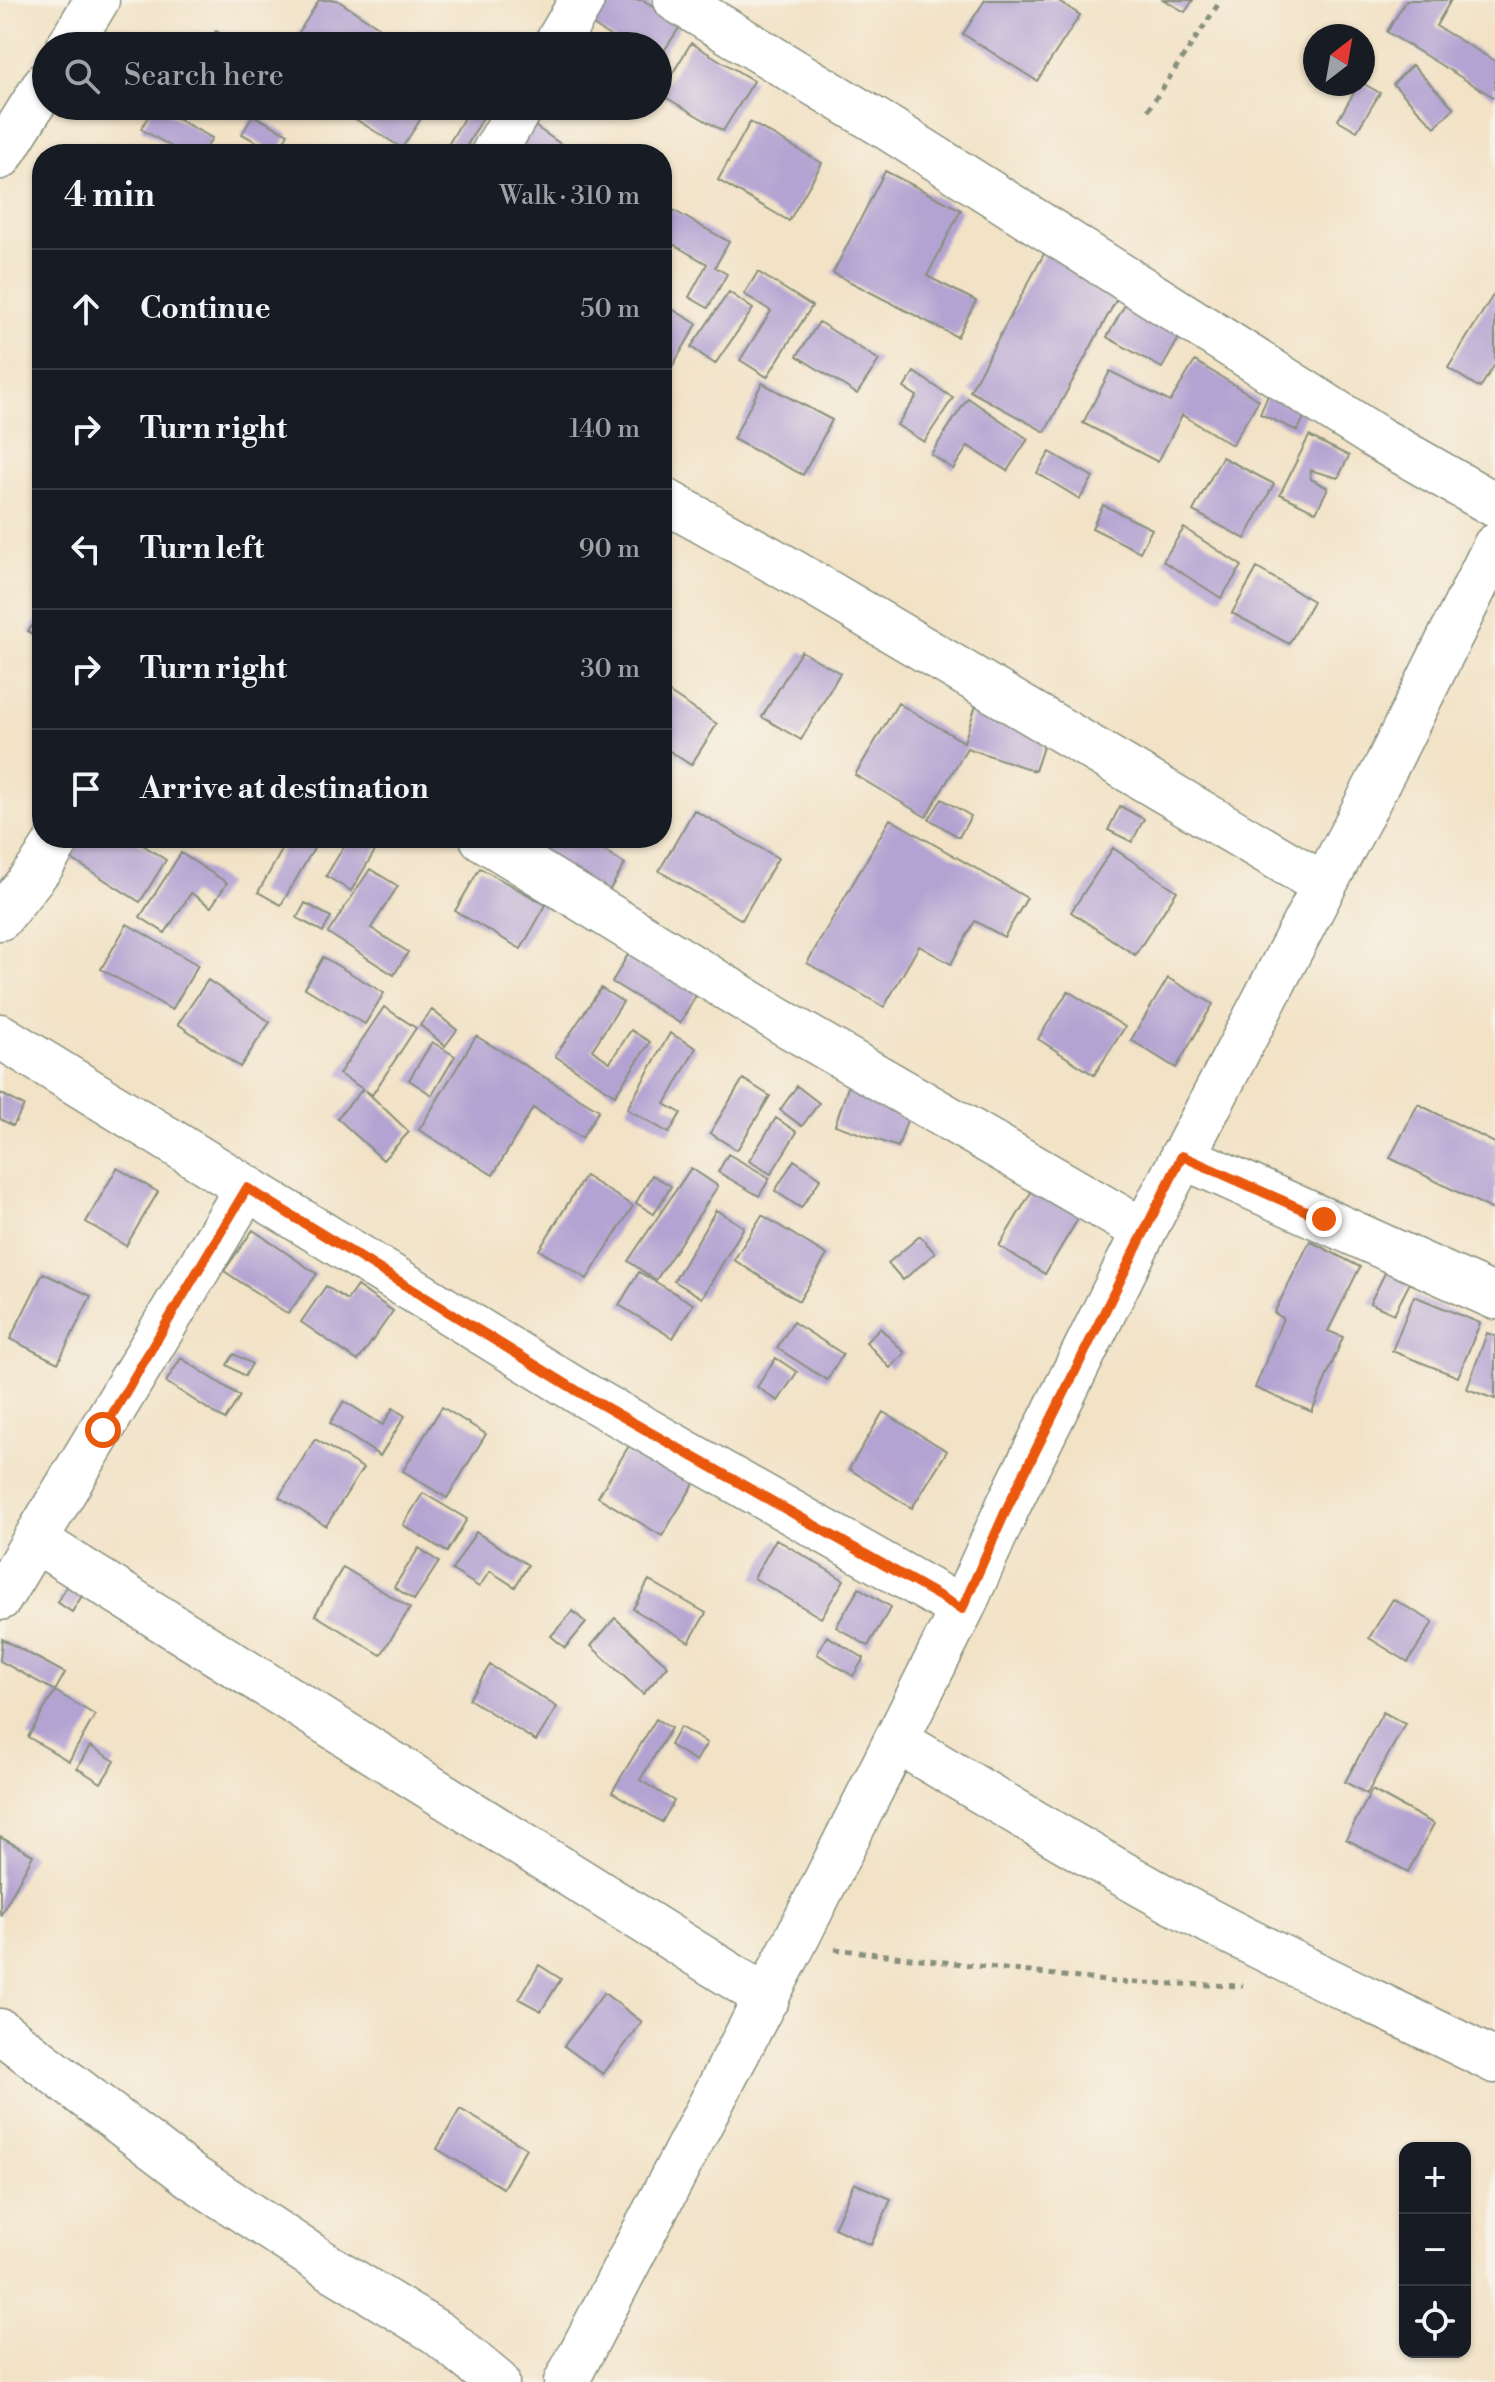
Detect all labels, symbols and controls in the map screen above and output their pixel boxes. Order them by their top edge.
north arrow [1303,24,1375,96]
search box [32,32,672,120]
icon: search [60,54,104,98]
text: Search here [124,57,284,95]
text: 4 min [64,175,155,217]
text: Walk · 310 m [499,180,640,212]
icon: ahead [64,287,108,331]
text: Continue [140,290,271,328]
text: 50 m [580,293,640,325]
icon: right [64,407,108,451]
text: Turn right [140,410,287,448]
text: 140 m [569,413,640,445]
icon: left [64,527,108,571]
text: Turn left [140,530,264,568]
text: 90 m [579,533,640,565]
icon: right [64,647,108,691]
text: Turn right [140,650,287,688]
text: 30 m [580,653,640,685]
icon: arrive [64,767,108,811]
text: Arrive at destination [140,770,429,808]
route end [1306,1201,1342,1237]
route start [85,1412,121,1448]
map controls [1399,2142,1471,2358]
button: + [1399,2142,1471,2214]
button: − [1399,2214,1471,2286]
button: locate [1399,2286,1471,2358]

